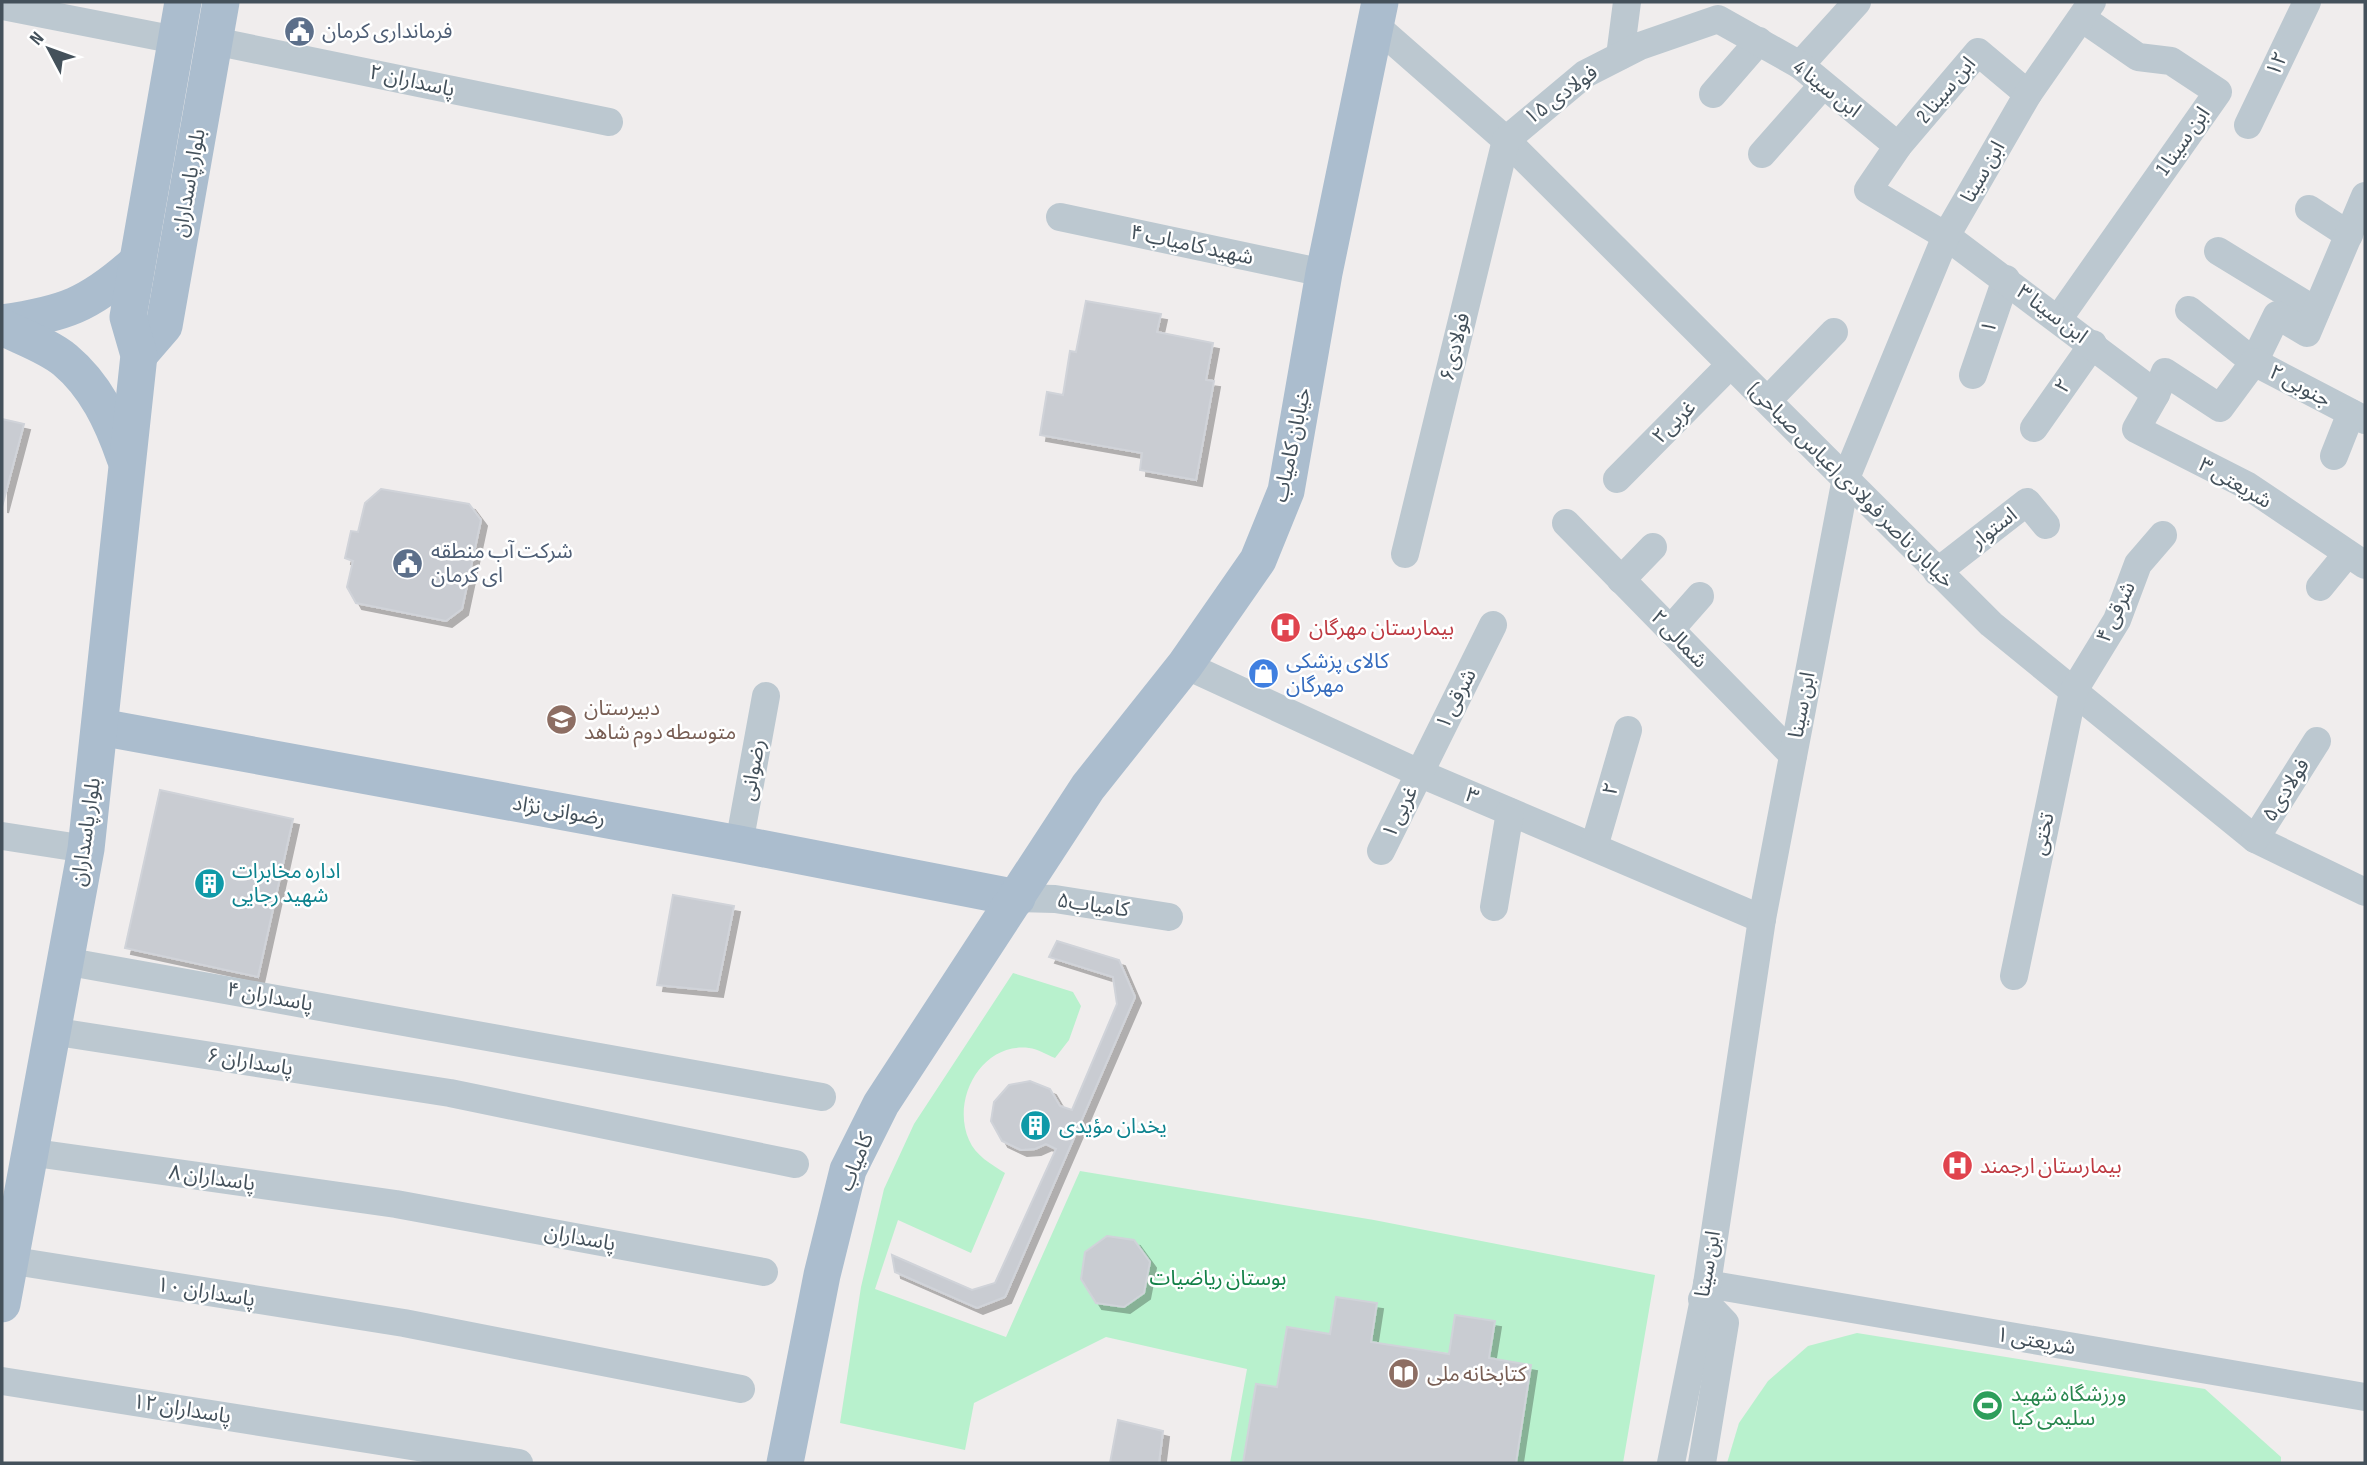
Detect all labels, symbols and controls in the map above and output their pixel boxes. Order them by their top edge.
north arrow [14,14,84,84]
public building icon: فرمانداری کرمان [282,14,316,48]
place label: فرمانداری کرمان [322,19,452,44]
text: N [25,27,49,50]
street label: ۱۲ [2261,48,2293,80]
street label: ابن سینا 2 [1911,52,1981,128]
street label: ابن سینا 4 [1788,55,1866,123]
street label: پاسداران ۲ [367,60,457,102]
street label: فولادی ۱۵ [1519,60,1603,130]
street label: ابن سینا 1 [2150,102,2216,180]
street label: بلوار پاسداران [167,127,211,239]
street label: ابن سینا [1955,137,2011,207]
street label: شهید کامیاب ۴ [1128,220,1256,270]
street label: ابن سینا ۳ [2012,279,2092,349]
street label: فولادی۶ [1434,310,1476,384]
street label: ۱ [1975,317,2003,337]
street label: ۲ جنوبی [2265,359,2335,413]
street label: ۲ [2049,374,2077,398]
street label: خیابان ناصر فولادی (عباس صباحی) [1743,377,1959,593]
street label: خیابان کامیاب [1268,385,1316,505]
street label: غربی۲ [1647,395,1701,449]
street label: شریعتی ۳ [2194,452,2276,514]
street label: استوار [1965,502,2022,554]
place label: شرکت آب منطقه ای کرمان [431,539,573,588]
public building icon: شرکت آب منطقه ای کرمان [391,546,425,580]
street label: ۴ شرقی [2091,578,2141,646]
street label: ۲ شمالی [1645,605,1713,673]
hospital icon: بیمارستان مهرگان [1269,611,1303,645]
place label: بیمارستان مهرگان [1309,616,1454,641]
place label: کالای پزشکی مهرگان [1286,649,1389,698]
shop icon: کالای پزشکی مهرگان [1246,656,1280,690]
street label: ۱ شرقی [1430,665,1482,733]
street label: ابن سینا [1783,670,1821,740]
place label: دبیرستان متوسطه دوم شاهد [584,696,736,748]
school or university icon: دبیرستان متوسطه دوم شاهد [544,703,578,737]
street label: رضوانی [735,737,771,803]
street label: فولادی۵ [2257,754,2315,826]
street label: بلوار پاسداران [66,776,106,888]
street label: ۲ [1597,780,1625,798]
street label: ۱ غربی [1377,782,1423,842]
street label: ۳ [1462,782,1482,810]
street label: رضوانی نژاد [511,791,607,831]
street label: تختی [2026,810,2060,858]
place label: اداره مخابرات شهید رجایی [232,859,341,908]
building icon: اداره مخابرات شهید رجایی [192,866,226,900]
street label: کامیاب۵ [1055,888,1131,922]
street label: پاسداران ۴ [225,977,315,1017]
street label: پاسداران ۶ [205,1043,295,1081]
building icon: یخدان مؤیدی [1019,1109,1053,1143]
place label: یخدان مؤیدی [1059,1114,1167,1139]
street label: کامیاب [833,1129,879,1195]
hospital icon: بیمارستان ارجمند [1940,1149,1974,1183]
place label: بیمارستان ارجمند [1980,1154,2122,1179]
street label: پاسداران ۸ [167,1160,257,1197]
street label: پاسداران [543,1219,617,1257]
street label: ابن سینا [1690,1229,1726,1299]
park label: بوستان ریاضیات [1150,1266,1286,1291]
street label: پاسداران ۱۰ [155,1272,257,1312]
street label: شریعتی ۱ [1994,1322,2078,1360]
library icon: کتابخانه ملی [1387,1357,1421,1391]
place label: کتابخانه ملی [1427,1362,1527,1387]
place label: ورزشگاه شهید سلیمی کیا [2011,1382,2126,1431]
street label: پاسداران ۱۲ [131,1389,233,1429]
sports icon: ورزشگاه شهید سلیمی کیا [1971,1389,2005,1423]

